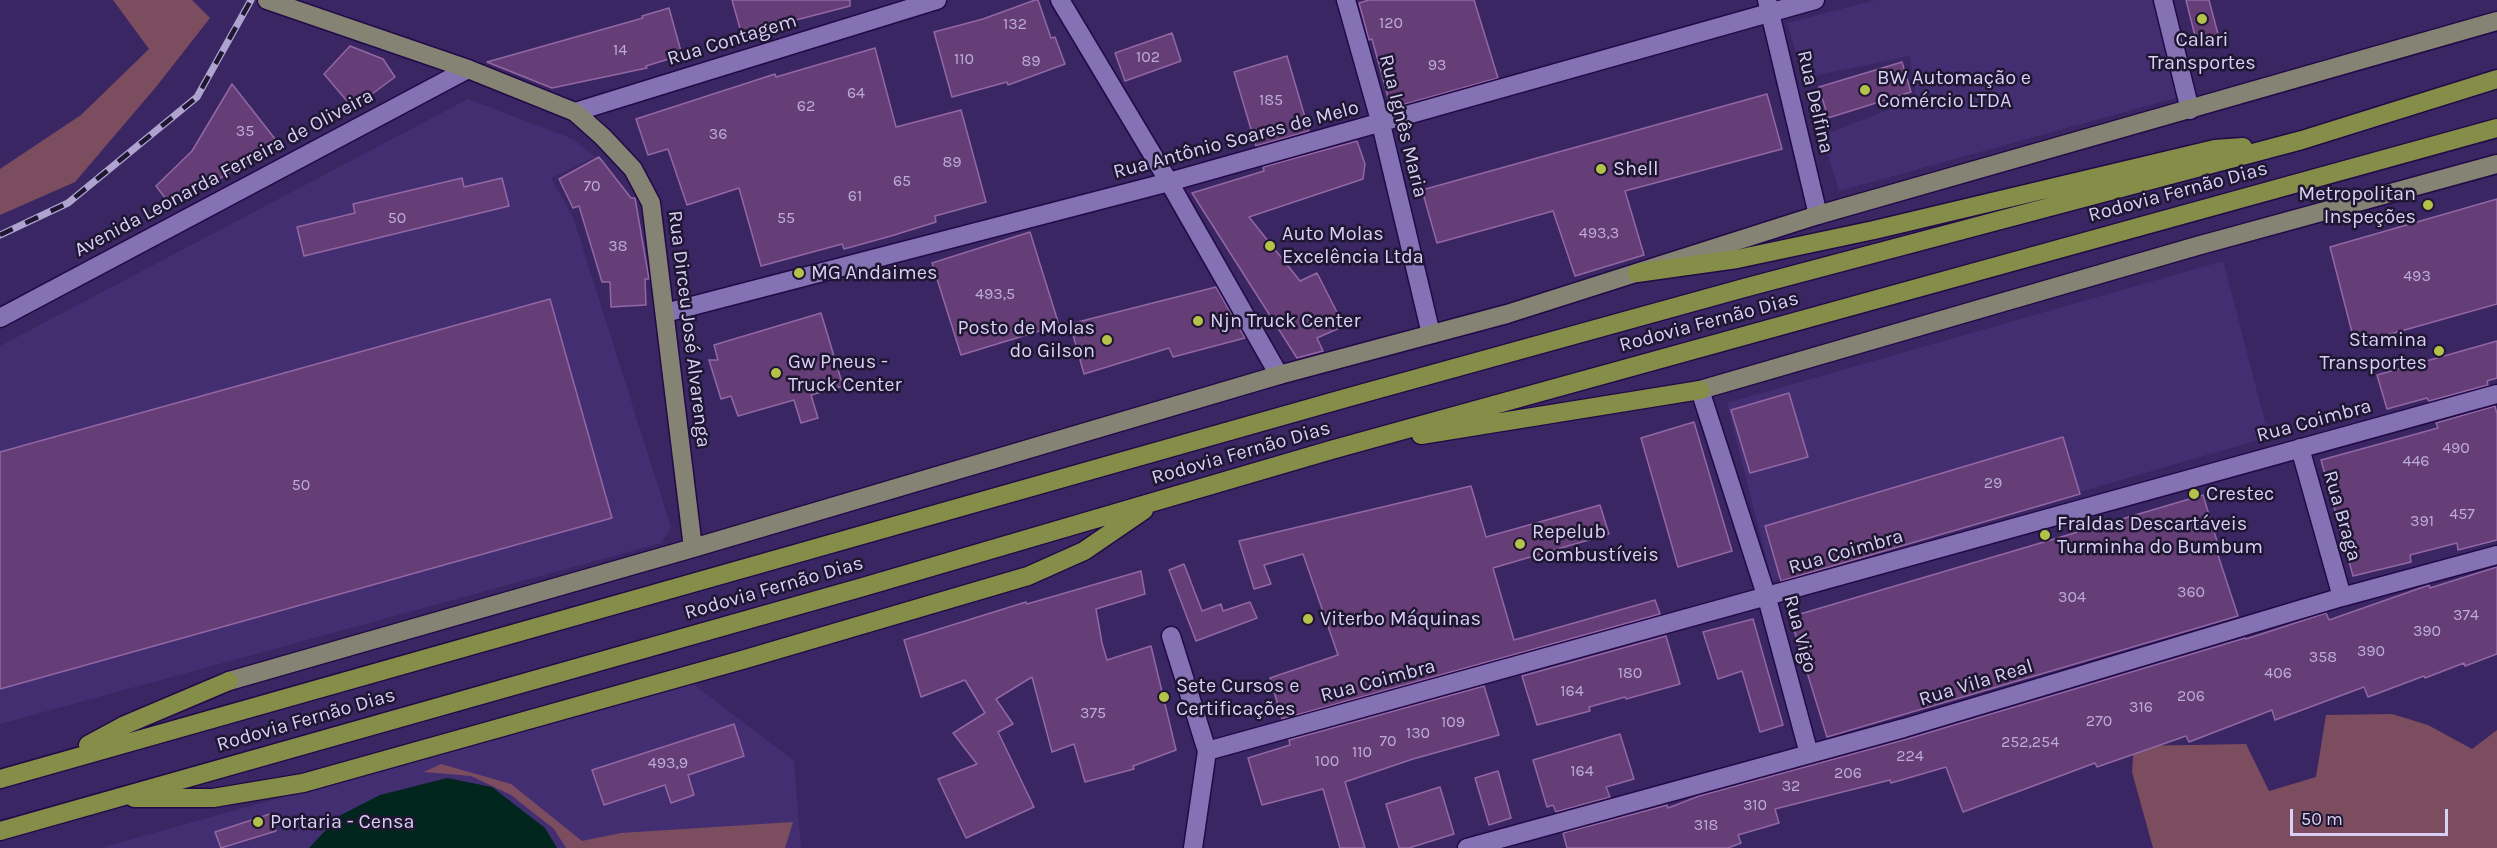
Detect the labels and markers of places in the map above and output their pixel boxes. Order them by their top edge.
marker: Calari Transportes [2195,12,2209,26]
place label: Calari Transportes [2148,28,2256,75]
place label: BW Automação e Comércio LTDA [1877,66,2031,113]
marker: BW Automação e Comércio LTDA [1858,83,1872,97]
place label: Shell [1613,157,1659,181]
marker: Shell [1594,162,1608,176]
place label: Metropolitan Inspeções [2298,182,2416,229]
marker: Metropolitan Inspeções [2421,198,2435,212]
place label: Auto Molas Excelência Ltda [1282,222,1424,269]
marker: Auto Molas Excelência Ltda [1263,239,1277,253]
place label: MG Andaimes [811,261,937,285]
marker: MG Andaimes [792,266,806,280]
place label: Njn Truck Center [1210,309,1361,333]
marker: Njn Truck Center [1191,314,1205,328]
place label: Posto de Molas do Gilson [957,316,1095,363]
place label: Stamina Transportes [2319,328,2427,375]
marker: Posto de Molas do Gilson [1100,333,1114,347]
marker: Stamina Transportes [2432,344,2446,358]
place label: Gw Pneus - Truck Center [788,350,902,397]
marker: Gw Pneus - Truck Center [769,366,783,380]
place label: Crestec [2206,482,2274,506]
marker: Crestec [2187,487,2201,501]
place label: Fraldas Descartáveis Turminha do Bumbum [2057,512,2263,559]
place label: Repelub Combustíveis [1532,520,1659,567]
marker: Fraldas Descartáveis Turminha do Bumbum [2038,528,2052,542]
marker: Repelub Combustíveis [1513,537,1527,551]
place label: Viterbo Máquinas [1320,607,1481,631]
marker: Viterbo Máquinas [1301,612,1315,626]
place label: Sete Cursos e Certificações [1176,674,1299,721]
marker: Sete Cursos e Certificações [1157,690,1171,704]
place label: Portaria - Censa [270,810,415,834]
marker: Portaria - Censa [251,815,265,829]

